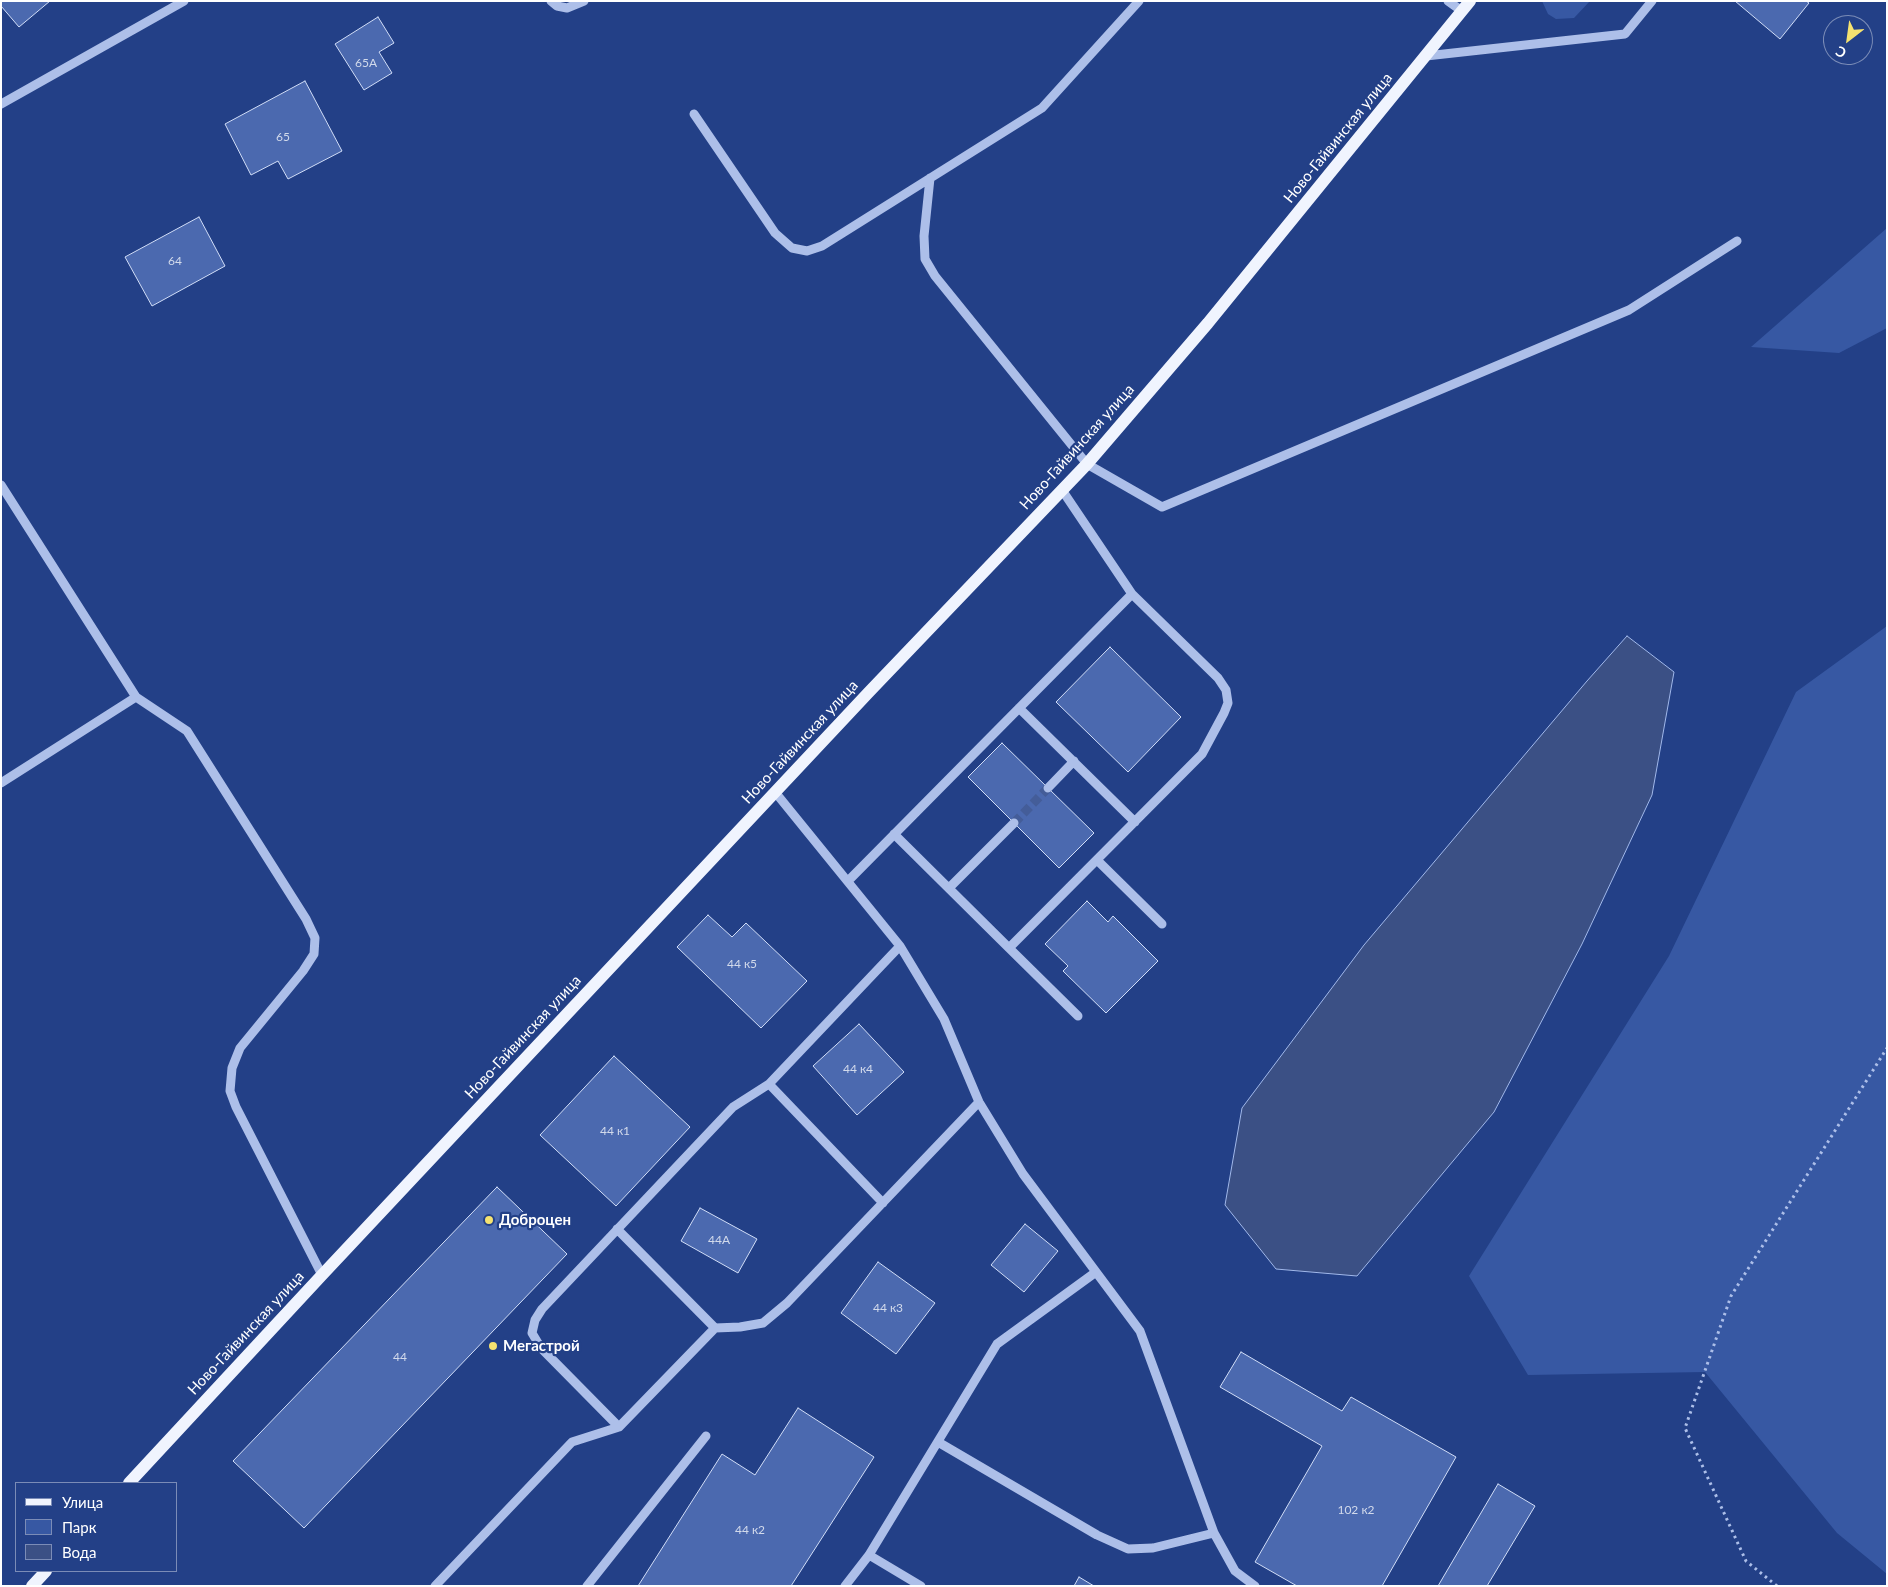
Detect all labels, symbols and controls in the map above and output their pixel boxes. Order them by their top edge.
north arrow [1823,15,1873,65]
text: С [1832,43,1849,62]
house number: 65А [355,56,377,70]
street label: Ново-Гайвинская улица [1280,69,1396,207]
house number: 65 [276,130,290,144]
house number: 64 [168,254,182,268]
street label: Ново-Гайвинская улица [1016,381,1138,513]
street label: Ново-Гайвинская улица [738,677,862,807]
house number: 44 к5 [727,957,757,971]
street label: Ново-Гайвинская улица [461,972,585,1102]
house number: 44 к4 [843,1062,873,1076]
house number: 44 к1 [600,1124,630,1138]
place label: Доброцен [499,1211,571,1229]
marker: Доброцен [483,1214,495,1226]
house number: 44А [708,1233,730,1247]
street label: Ново-Гайвинская улица [184,1268,308,1398]
house number: 44 к3 [873,1301,903,1315]
place label: Мегастрой [503,1337,580,1355]
marker: Мегастрой [487,1340,499,1352]
house number: 44 [393,1350,407,1364]
legend [15,1482,178,1572]
text: Улица [62,1493,103,1511]
house number: 102 к2 [1337,1503,1375,1517]
text: Парк [62,1518,96,1536]
house number: 44 к2 [735,1523,765,1537]
text: Вода [62,1543,97,1561]

